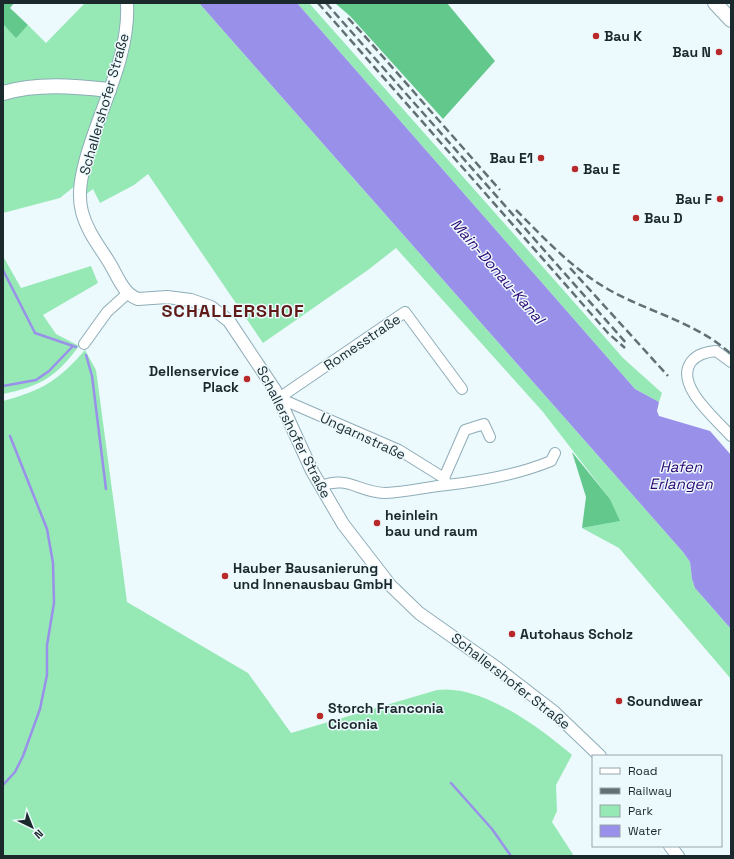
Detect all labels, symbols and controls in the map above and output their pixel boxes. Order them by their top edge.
place label: Bau K [604,27,642,45]
street label: Schallershofer Straße [75,31,133,177]
marker: Bau K [591,31,601,41]
place label: Bau N [672,43,711,61]
marker: Bau N [714,47,724,57]
place label: Bau E1 [490,149,533,167]
marker: Bau E1 [536,153,546,163]
place label: Bau E [583,160,620,178]
marker: Bau E [570,164,580,174]
place label: Bau F [675,190,713,208]
marker: Bau F [715,194,725,204]
place label: Bau D [644,209,683,227]
marker: Bau D [631,213,641,223]
water label: Main-Donau-Kanal [447,214,550,329]
district label: SCHALLERSHOF [161,299,305,322]
street label: Romesstraße [320,310,404,374]
place label: Dellenservice Plack [149,362,239,396]
street label: Schallershofer Straße [253,363,335,501]
marker: Dellenservice Plack [242,374,252,384]
street label: Ungarnstraße [317,408,409,464]
water label: Hafen Erlangen [649,457,713,493]
place label: heinlein bau und raum [385,506,478,540]
marker: heinlein bau und raum [372,518,382,528]
place label: Hauber Bausanierung und Innenausbau GmbH [233,559,393,593]
marker: Hauber Bausanierung und Innenausbau GmbH [220,571,230,581]
place label: Autohaus Scholz [520,625,633,643]
street label: Schallershofer Straße [448,629,574,733]
marker: Autohaus Scholz [507,629,517,639]
place label: Soundwear [627,692,703,710]
marker: Soundwear [614,696,624,706]
place label: Storch Franconia Ciconia [328,699,444,733]
marker: Storch Franconia Ciconia [315,711,325,721]
legend [592,755,722,847]
text: Road [628,763,657,779]
text: Railway [628,783,672,799]
text: Park [628,803,653,819]
north arrow [12,807,52,847]
text: Water [628,823,662,839]
text: N [31,827,46,842]

